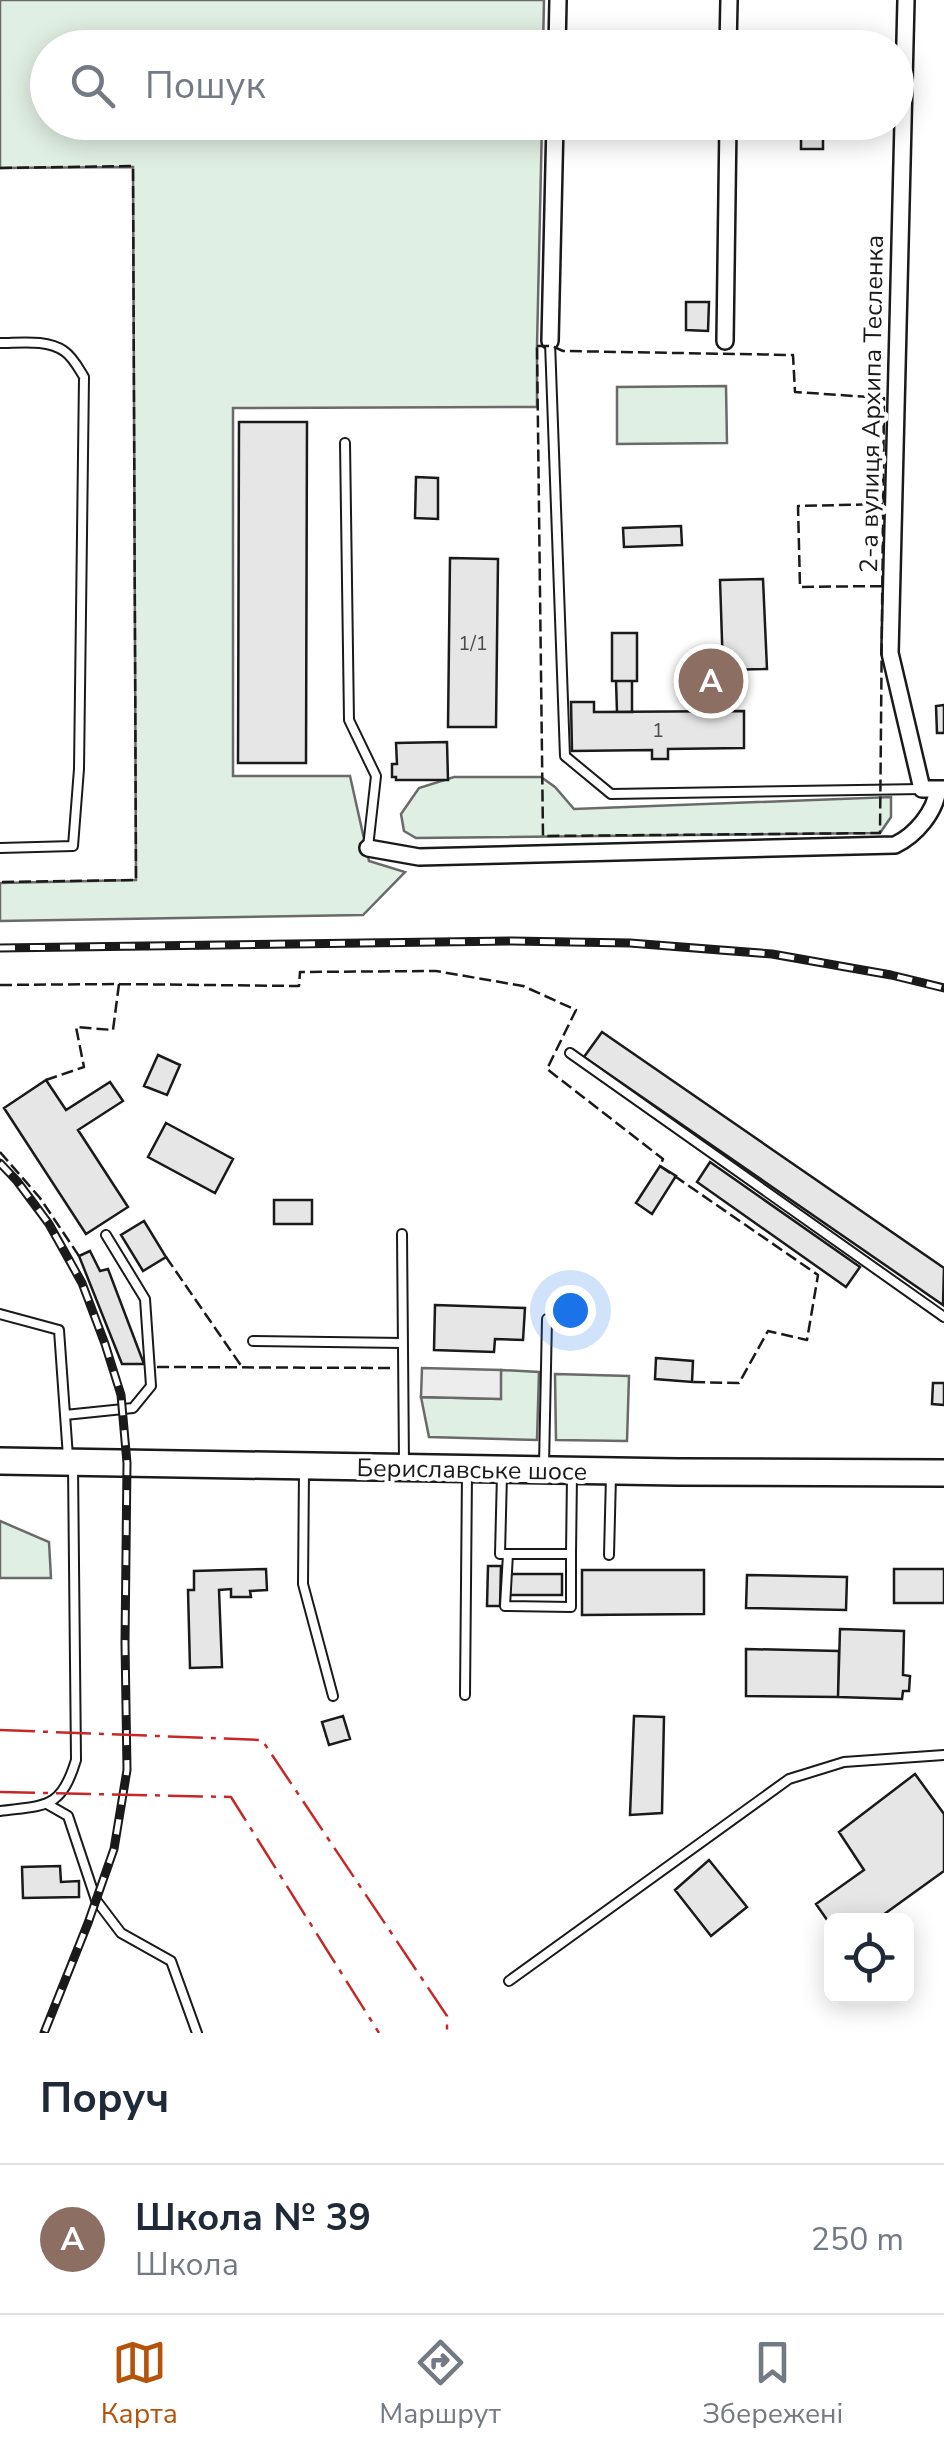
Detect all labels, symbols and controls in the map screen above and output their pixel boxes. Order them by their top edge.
search box [30,30,914,140]
icon: search [65,58,120,113]
text: Пошук [145,60,266,111]
street label: 2-а вулиця Архипа Тесленка [852,235,892,573]
house number: 1/1 [458,630,488,657]
pin: A [678,644,744,718]
house number: 1 [652,717,664,744]
your location [545,1285,596,1336]
street label: Бериславське шосе [356,1451,588,1489]
map controls [824,1913,914,2003]
button: locate [824,1913,914,2003]
text: Поруч [40,2070,169,2127]
text: Школа № 39 [135,2192,371,2243]
text: A [61,2218,84,2261]
text: 250 m [811,2218,904,2261]
text: Школа [135,2243,239,2286]
tab: Карта [101,2335,178,2433]
tab: Маршрут [379,2335,501,2433]
tab: Збережені [702,2335,843,2433]

